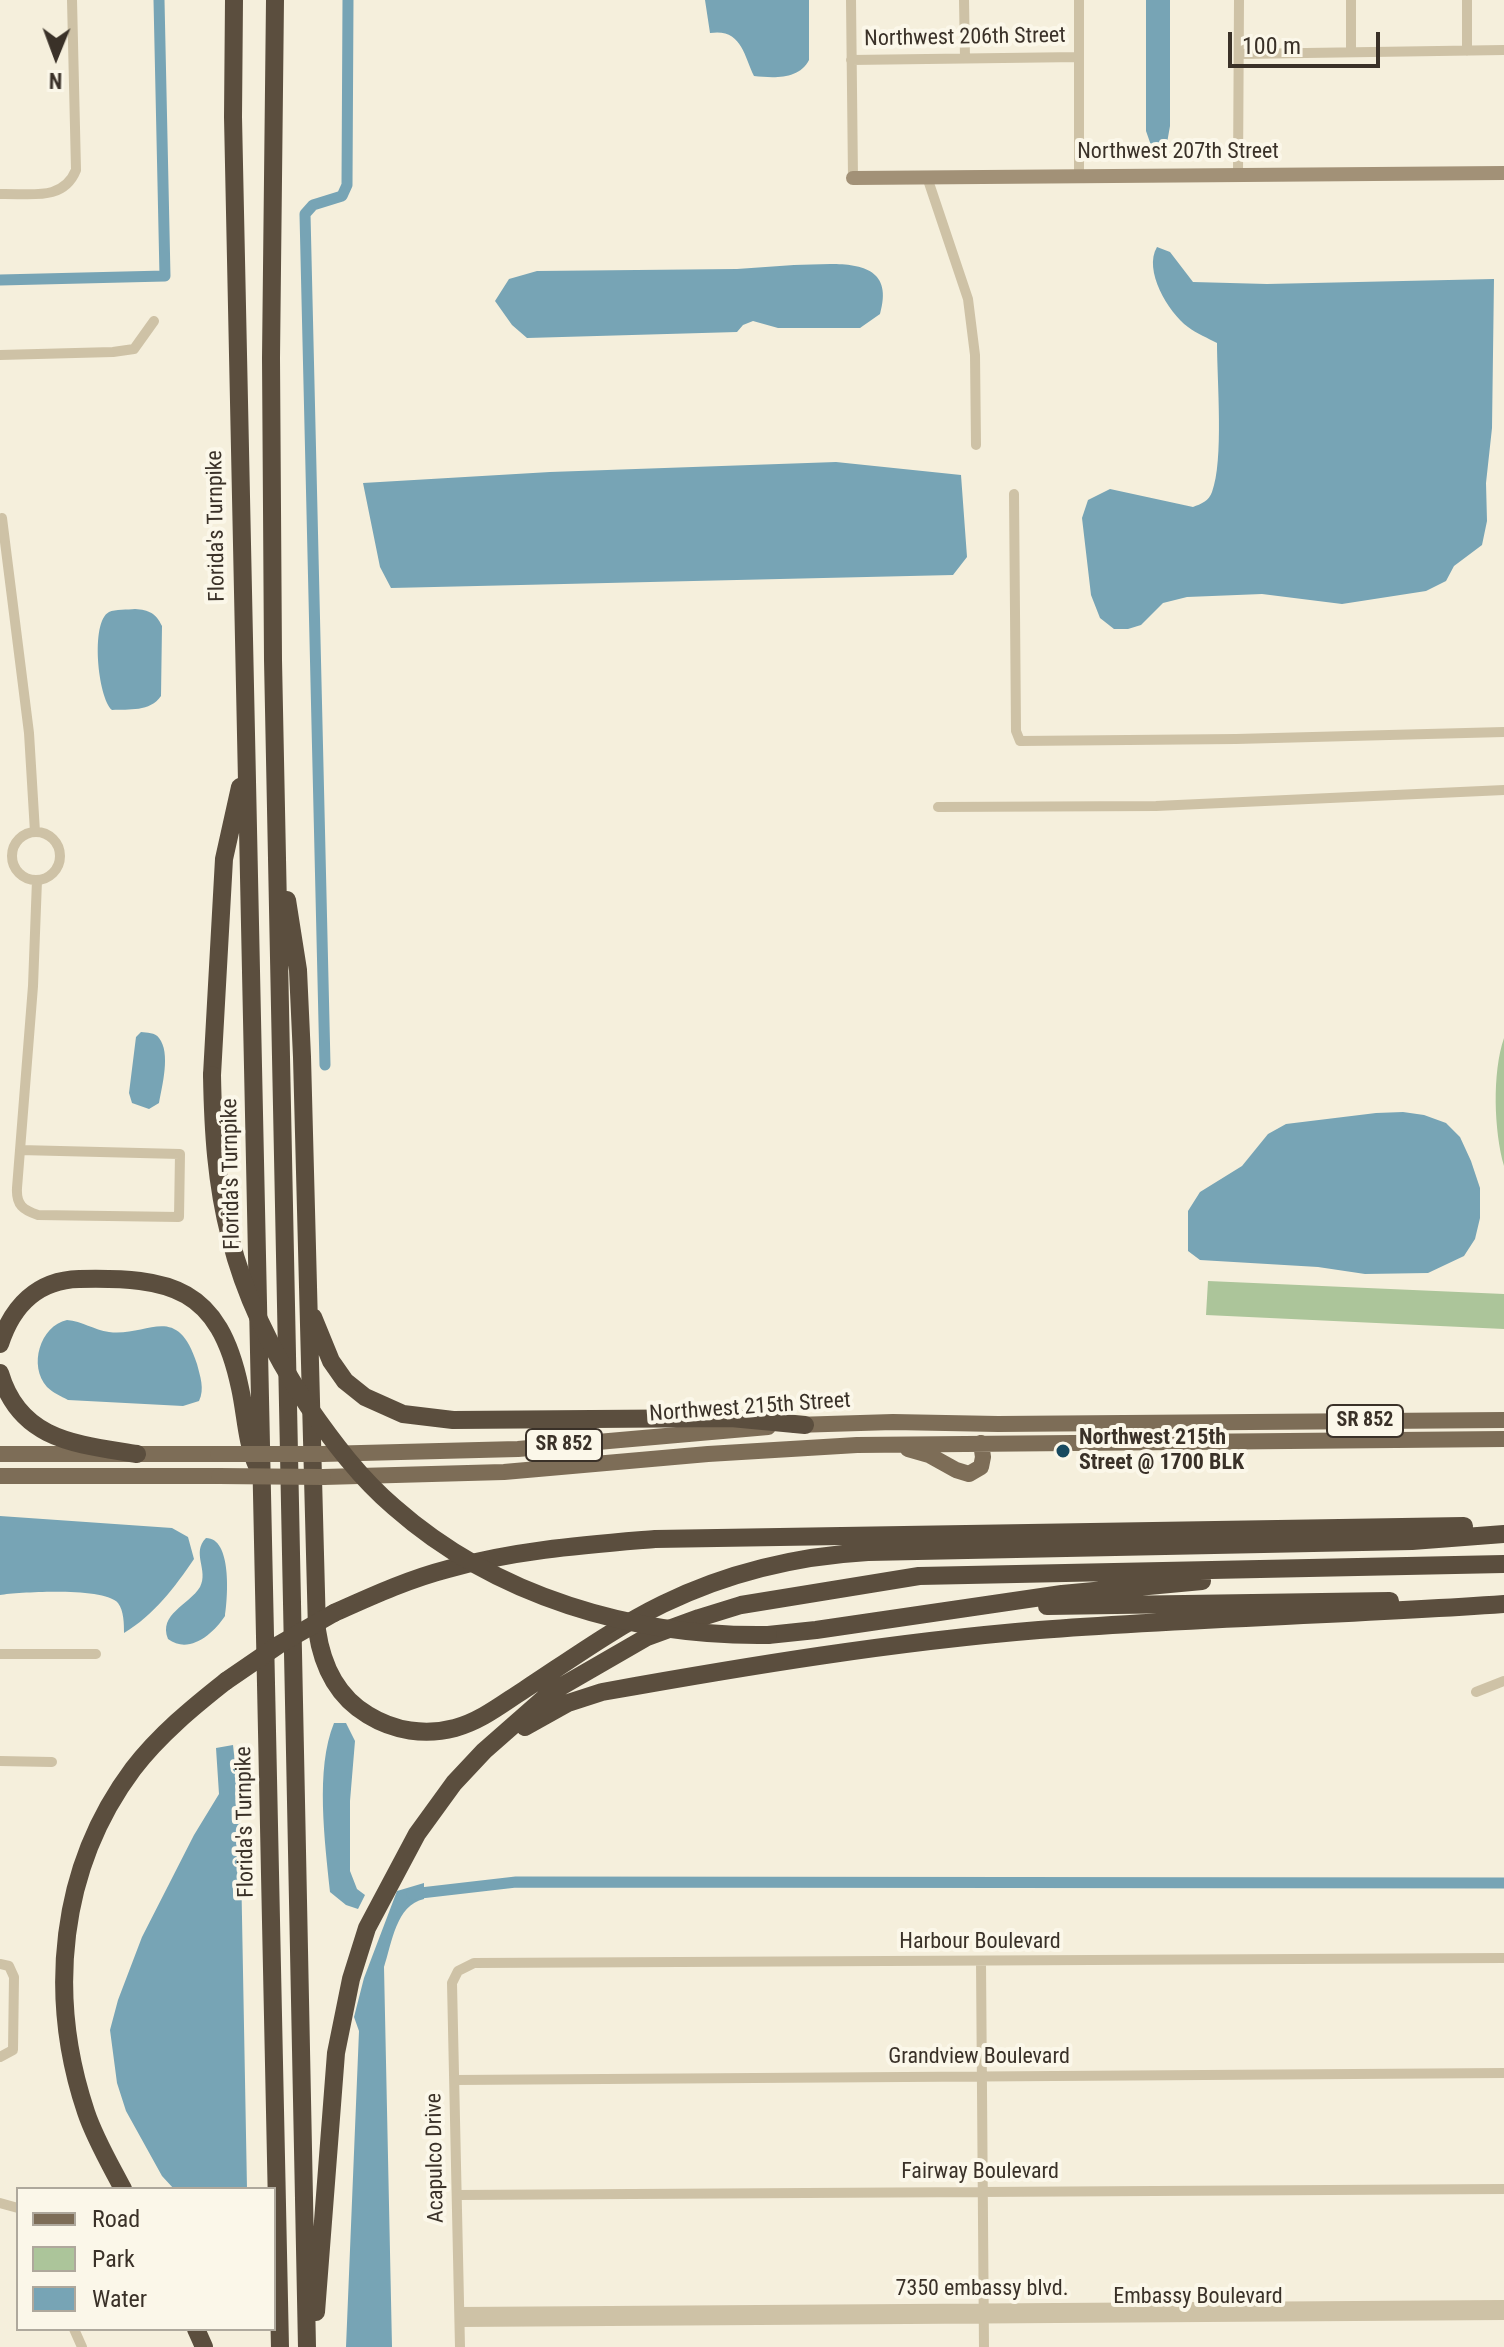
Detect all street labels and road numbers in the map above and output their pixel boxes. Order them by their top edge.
street label: Northwest 206th Street [864,23,1066,53]
street label: Northwest 207th Street [1077,139,1279,165]
street label: Florida's Turnpike [202,450,232,602]
street label: Florida's Turnpike [217,1098,247,1250]
street label: Northwest 215th Street [649,1388,851,1428]
road number: SR 852 [1327,1405,1403,1437]
road number: SR 852 [526,1429,602,1461]
street label: Florida's Turnpike [231,1746,261,1898]
street label: Harbour Boulevard [899,1929,1061,1955]
street label: Grandview Boulevard [888,2044,1070,2070]
street label: Acapulco Drive [422,2093,450,2223]
street label: Fairway Boulevard [901,2159,1059,2185]
street label: 7350 embassy blvd. [896,2276,1068,2302]
street label: Embassy Boulevard [1113,2284,1283,2310]

